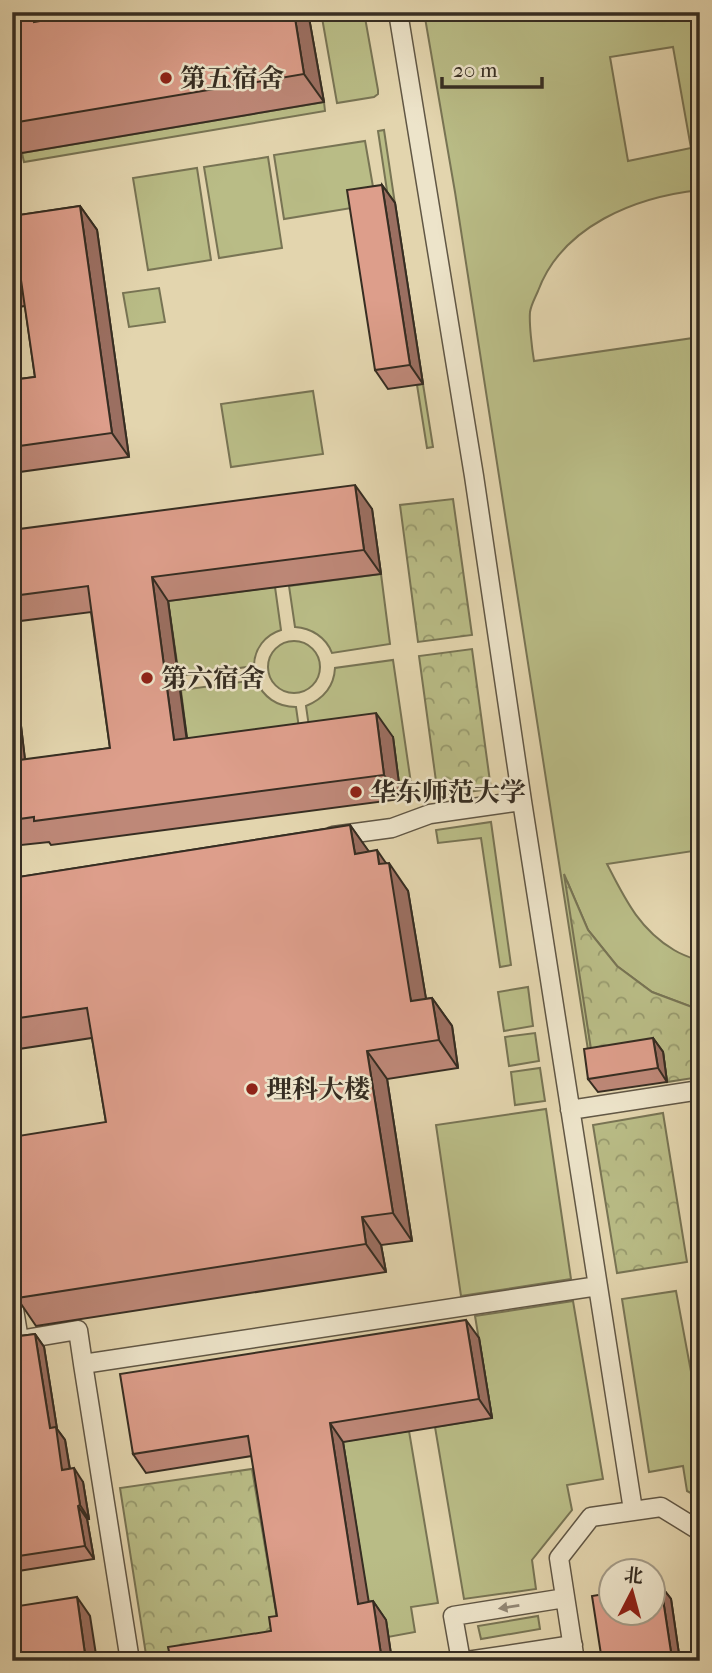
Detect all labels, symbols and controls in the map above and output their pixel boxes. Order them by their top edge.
scale bar [442,46,542,90]
text: 20 m [453,58,498,82]
place label: 第五宿舍 [180,63,284,94]
marker: 第五宿舍 [158,70,174,86]
place label: 第六宿舍 [161,663,265,694]
marker: 第六宿舍 [139,670,155,686]
place label: 华东师范大学 [370,777,526,808]
marker: 华东师范大学 [348,784,364,800]
place label: 理科大楼 [266,1074,370,1105]
marker: 理科大楼 [244,1081,260,1097]
north arrow [596,1558,666,1628]
text: 北 [623,1564,644,1588]
one-way arrow [498,1602,520,1613]

